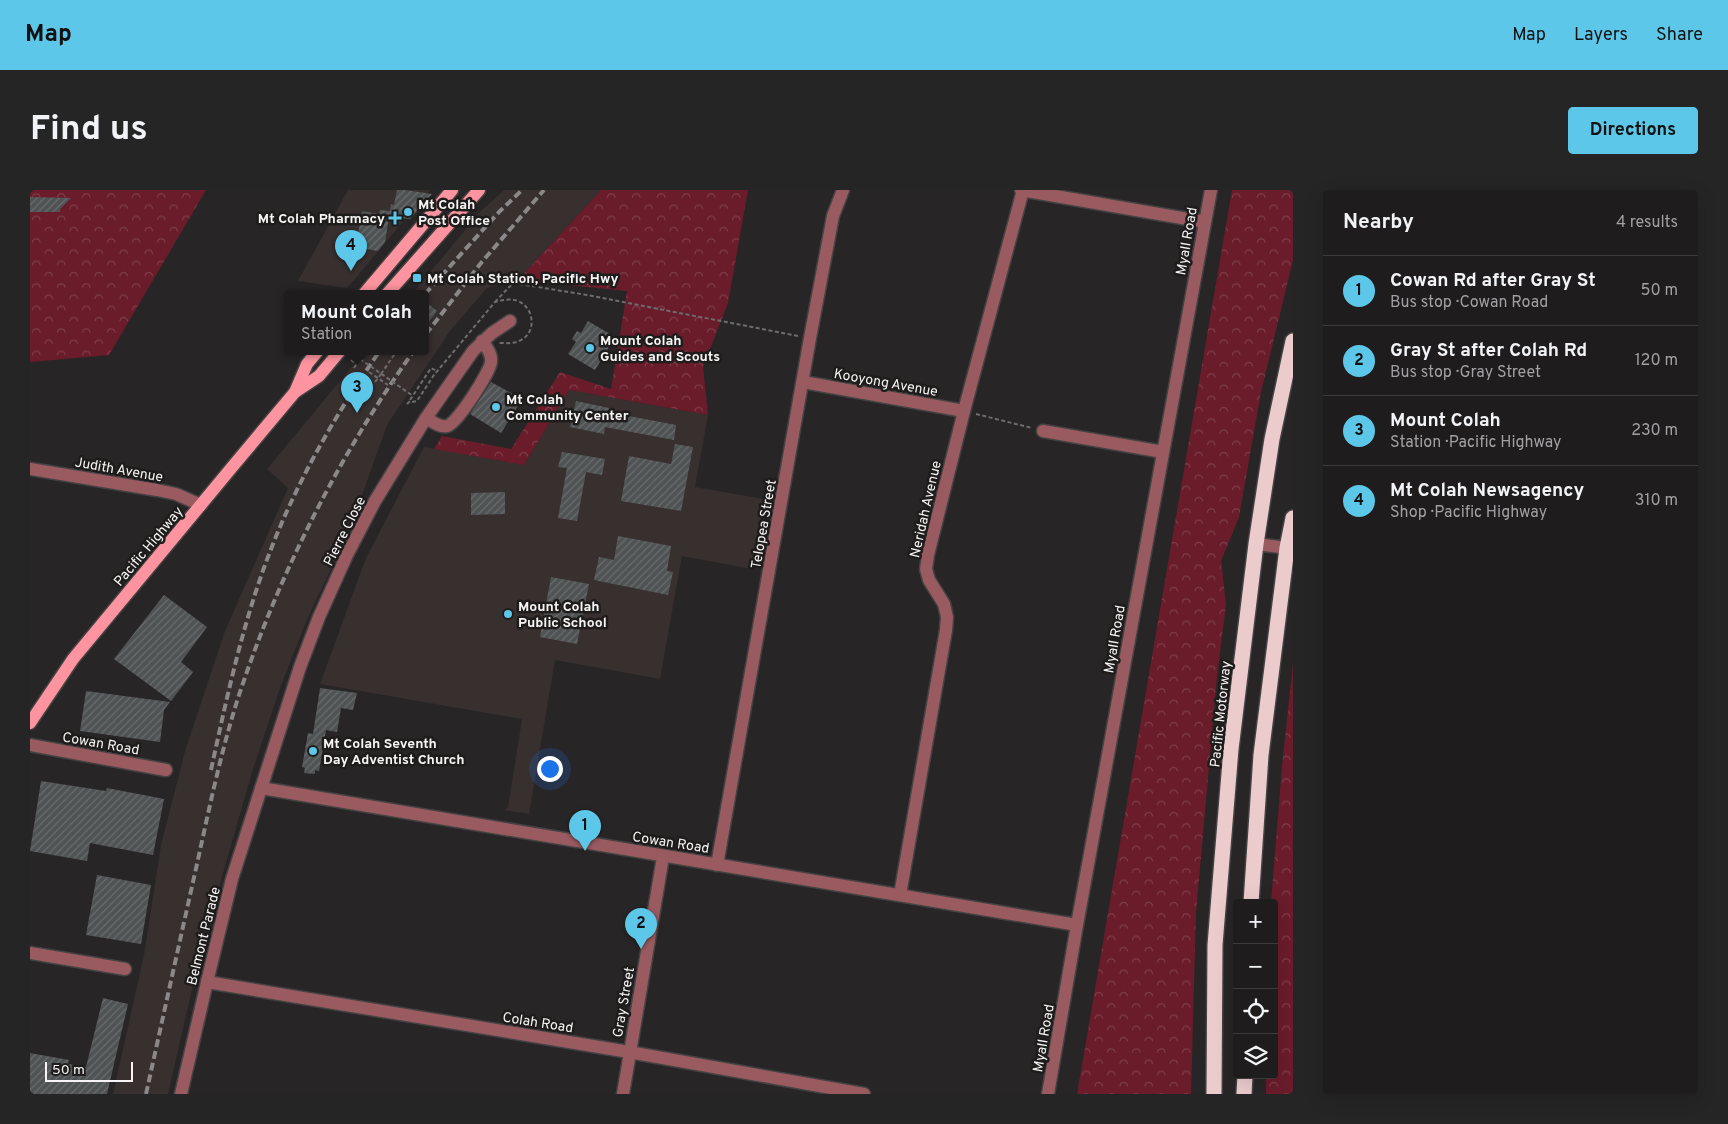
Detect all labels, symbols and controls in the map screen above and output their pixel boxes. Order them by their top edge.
text: Map [25,20,72,50]
text: Map [1512,24,1546,47]
text: Layers [1574,24,1628,47]
text: Share [1656,24,1703,47]
button: Directions [1568,107,1698,154]
text: Find us [30,108,148,152]
place label: Mt Colah Post Office [418,197,490,230]
marker: Mt Colah Post Office [402,206,414,218]
street label: Myall Road [1173,206,1202,277]
text: Nearby [1343,209,1414,236]
place label: Mt Colah Pharmacy [258,211,385,228]
marker: Mt Colah Pharmacy [389,212,401,224]
text: 4 results [1616,213,1678,233]
pin: 4 [335,230,367,271]
text: Cowan Rd after Gray St [1390,269,1596,293]
place label: Mt Colah Station, Pacific Hwy [427,271,618,288]
marker: Mt Colah Station, Pacific Hwy [411,272,423,284]
text: 1 [1356,281,1362,301]
text: 50 m [1641,281,1678,301]
popup [284,290,429,355]
text: Bus stop · Cowan Road [1390,293,1548,313]
text: Mount Colah [301,301,412,325]
text: Station [301,325,352,345]
place label: Mount Colah Guides and Scouts [600,333,720,366]
text: Gray St after Colah Rd [1390,339,1587,363]
marker: Mount Colah Guides and Scouts [584,342,596,354]
text: 2 [1354,351,1364,371]
text: 120 m [1635,351,1678,371]
text: Bus stop · Gray Street [1390,363,1541,383]
street label: Kooyong Avenue [832,366,939,401]
pin: 3 [341,372,373,413]
place label: Mt Colah Community Center [506,392,629,425]
marker: Mt Colah Community Center [490,401,502,413]
text: Mount Colah [1390,409,1501,433]
text: 3 [1354,421,1364,441]
text: 230 m [1631,421,1678,441]
text: Station · Pacific Highway [1390,433,1562,453]
street label: Judith Avenue [73,454,164,487]
street label: Neridah Avenue [907,459,946,560]
street label: Telopea Street [748,478,781,570]
text: Mt Colah Newsagency [1390,479,1584,503]
text: 4 [1354,491,1364,511]
text: 310 m [1635,491,1678,511]
street label: Pierre Close [321,494,370,569]
text: Shop · Pacific Highway [1390,503,1547,523]
street label: Pacific Highway [111,504,187,590]
place label: Mount Colah Public School [518,599,607,632]
street label: Myall Road [1101,604,1130,675]
marker: Mount Colah Public School [502,608,514,620]
street label: Pacific Motorway [1207,660,1236,768]
street label: Cowan Road [61,729,141,760]
place label: Mt Colah Seventh Day Adventist Church [323,736,465,769]
marker: Mt Colah Seventh Day Adventist Church [307,745,319,757]
your location [537,756,563,782]
pin: 1 [569,810,601,851]
street label: Cowan Road [631,829,711,858]
street label: Belmont Parade [184,885,225,987]
map controls [1233,899,1278,1079]
button: + [1233,899,1278,944]
pin: 2 [625,908,657,949]
button: − [1233,944,1278,989]
street label: Gray Street [610,966,639,1039]
button: locate [1233,989,1278,1034]
street label: Myall Road [1030,1003,1059,1074]
street label: Colah Road [501,1009,574,1037]
button: layers [1233,1034,1278,1079]
scale bar [45,1059,132,1082]
text: 50 m [52,1062,85,1079]

